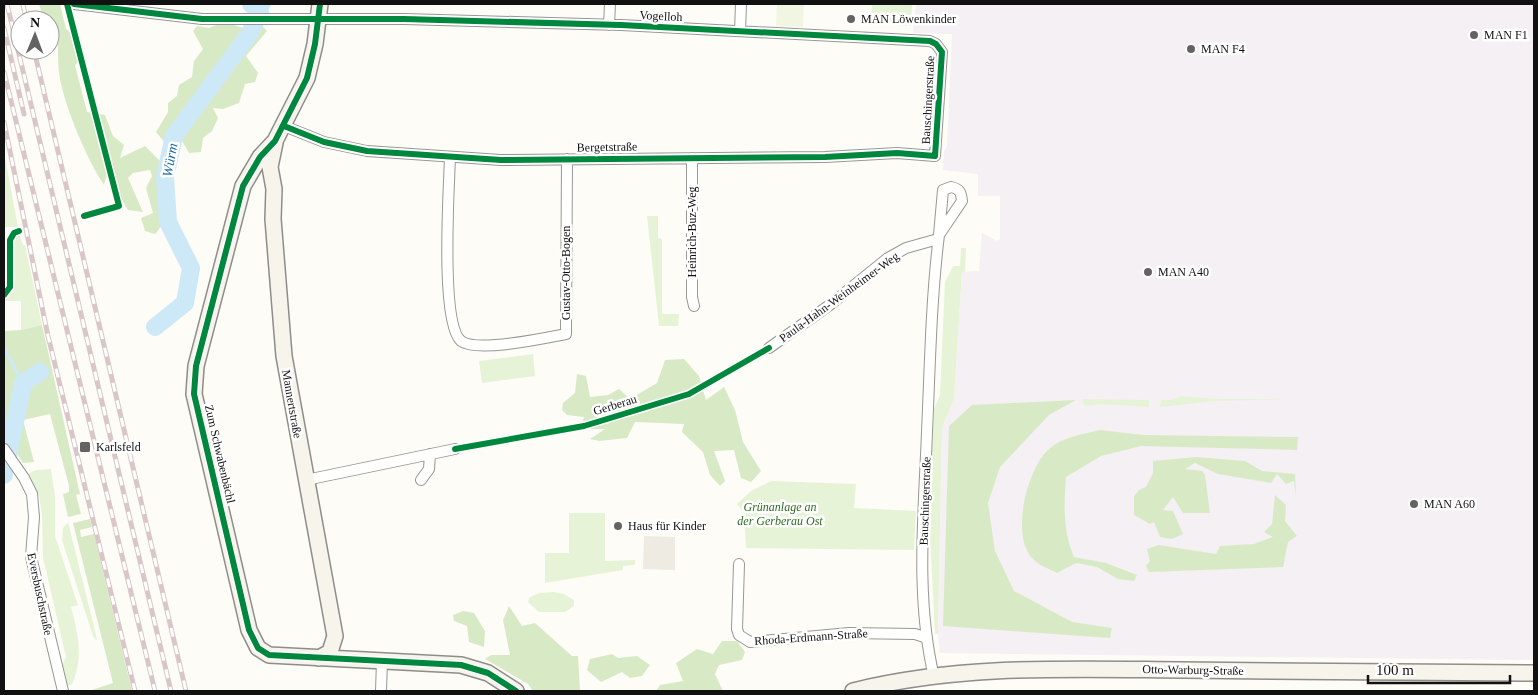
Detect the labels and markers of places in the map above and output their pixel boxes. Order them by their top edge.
place label: MAN Löwenkinder [861,12,956,26]
marker: MAN Löwenkinder [845,13,857,25]
place label: MAN F1 [1484,28,1528,42]
marker: MAN F1 [1468,29,1480,41]
place label: MAN F4 [1201,42,1245,56]
marker: MAN F4 [1185,43,1197,55]
place label: MAN A40 [1158,265,1209,279]
marker: MAN A40 [1142,266,1154,278]
marker: Karlsfeld [78,440,92,454]
place label: Karlsfeld [96,440,141,454]
place label: MAN A60 [1424,497,1475,511]
marker: MAN A60 [1408,498,1420,510]
place label: Haus für Kinder [628,519,706,533]
marker: Haus für Kinder [612,520,624,532]

